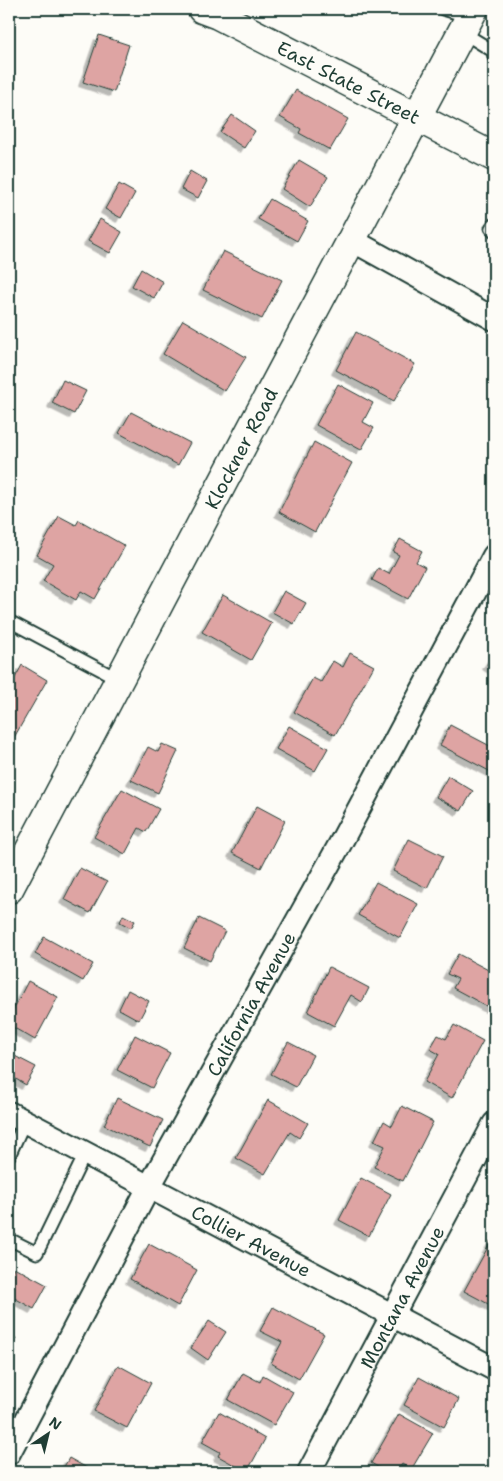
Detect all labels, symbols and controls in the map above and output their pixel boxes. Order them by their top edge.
street label: East State Street [272,35,424,130]
street label: Klockner Road [199,384,284,514]
street label: California Avenue [201,928,302,1081]
street label: Collier Avenue [187,1200,315,1283]
street label: Montana Avenue [354,1222,450,1373]
north arrow [22,1408,72,1458]
text: N [46,1413,65,1434]

